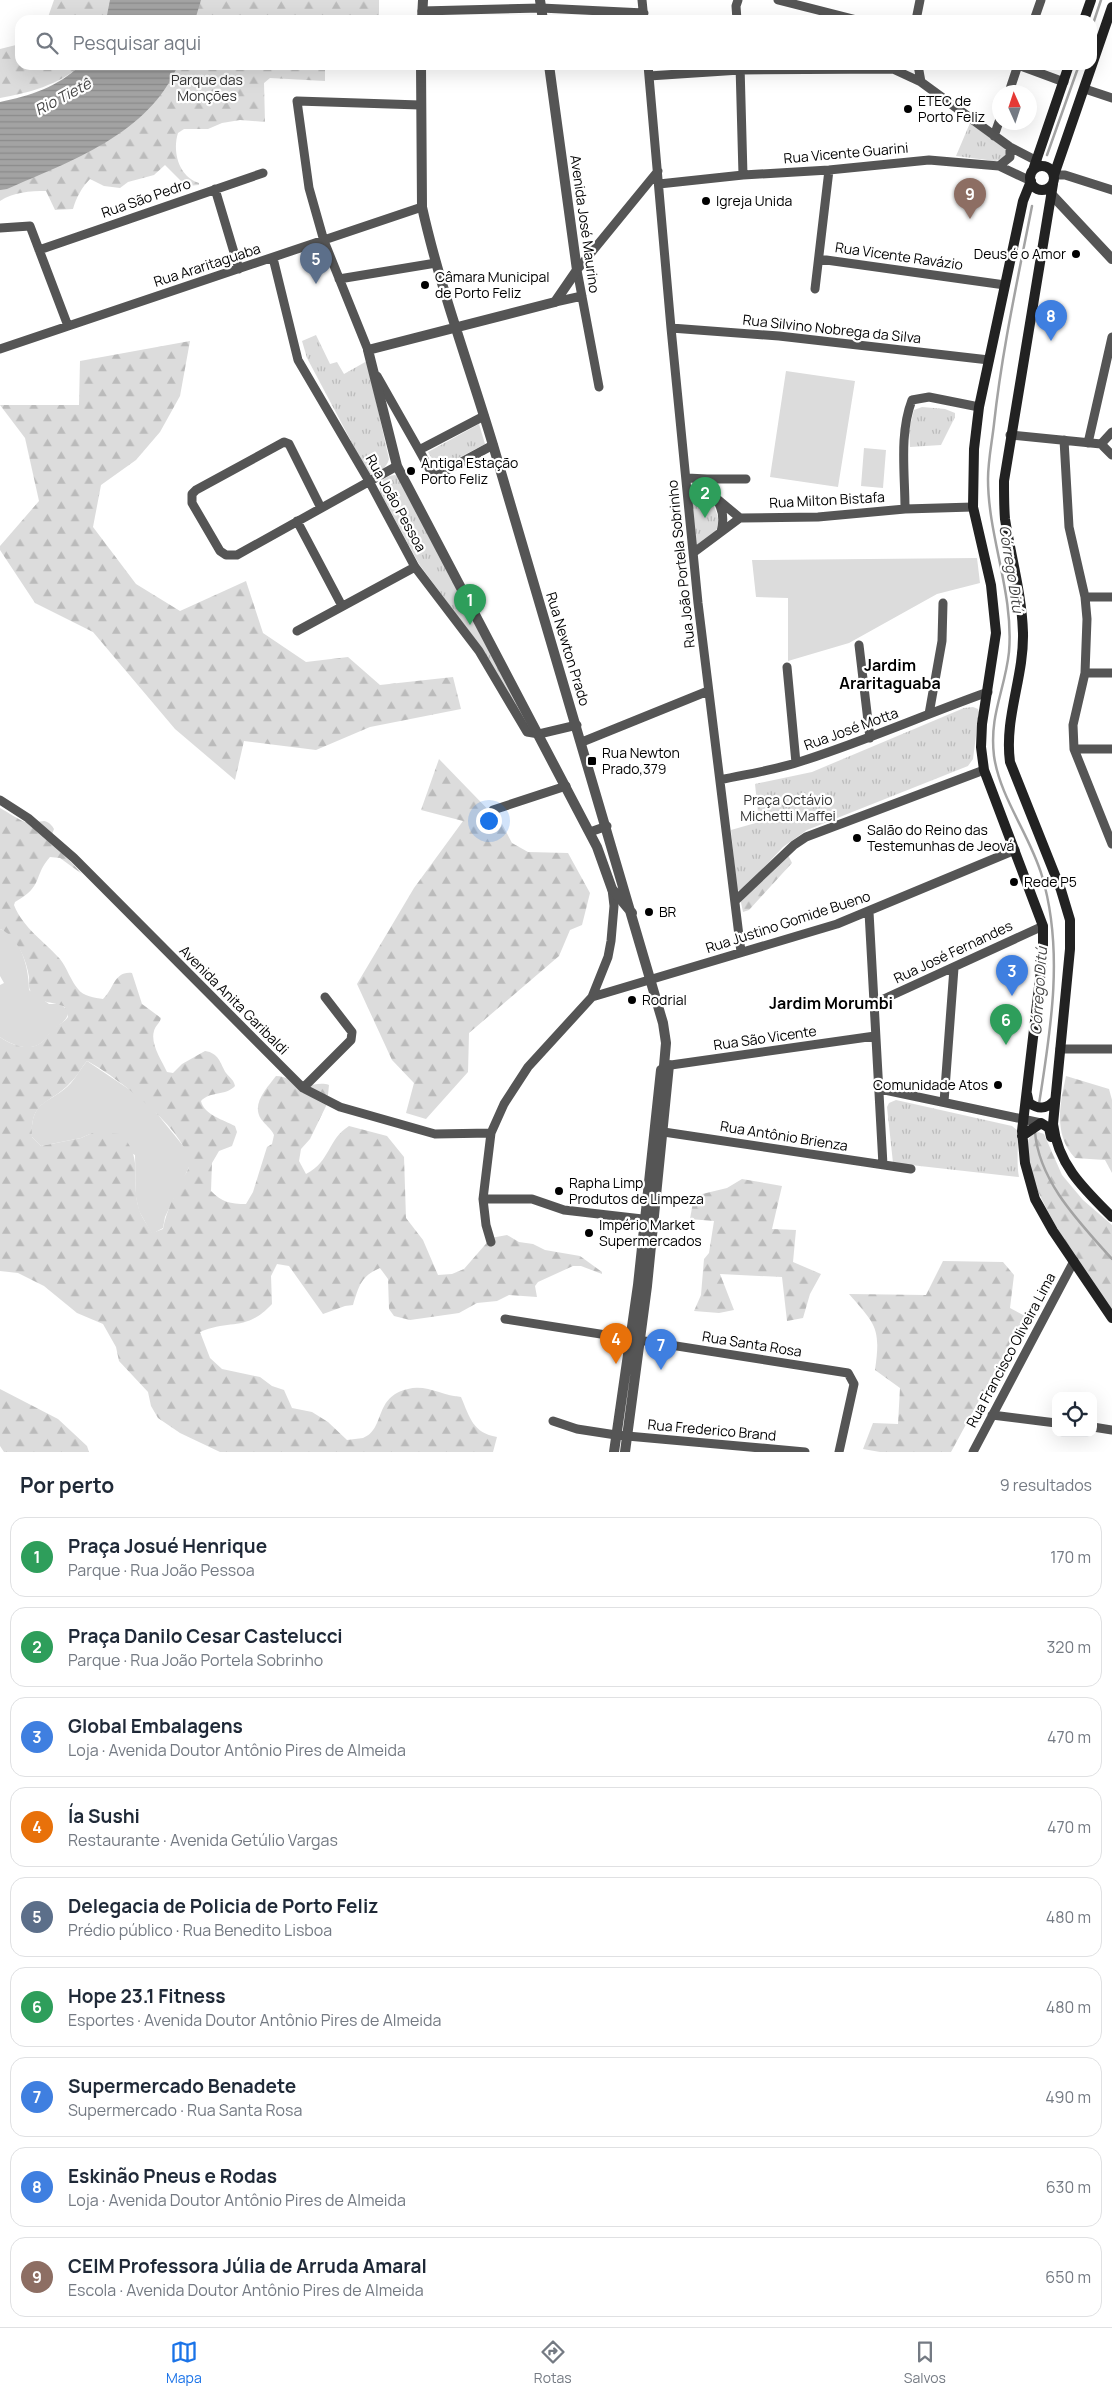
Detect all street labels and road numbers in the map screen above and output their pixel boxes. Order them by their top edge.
street label: Rua Vicente Guarini [783,138,909,167]
street label: Avenida José Maurino [566,154,605,294]
street label: Rua São Pedro [99,173,193,222]
street label: Rua Vicente Ravázio [834,237,964,274]
street label: Rua Araritaguaba [151,238,263,291]
street label: Rua Silvino Nobrega da Silva [742,310,922,347]
street label: Rua João Pessoa [362,451,431,555]
street label: Rua João Portela Sobrinho [662,479,699,649]
street label: Rua Milton Bistafa [769,487,885,512]
street label: Rua Newton Prado [542,590,595,708]
street label: Rua José Motta [801,703,901,754]
street label: Rua Justino Gomide Bueno [703,886,873,957]
street label: Rua José Fernandes [890,916,1015,987]
street label: Avenida Anita Garibaldi [176,941,293,1058]
street label: Rua São Vicente [712,1021,818,1054]
street label: Rua Antônio Brienza [719,1116,849,1155]
street label: Rua Francisco Oliveira Lima [962,1269,1059,1430]
street label: Rua Santa Rosa [701,1326,803,1361]
street label: Rua Frederico Brand [647,1414,777,1445]

